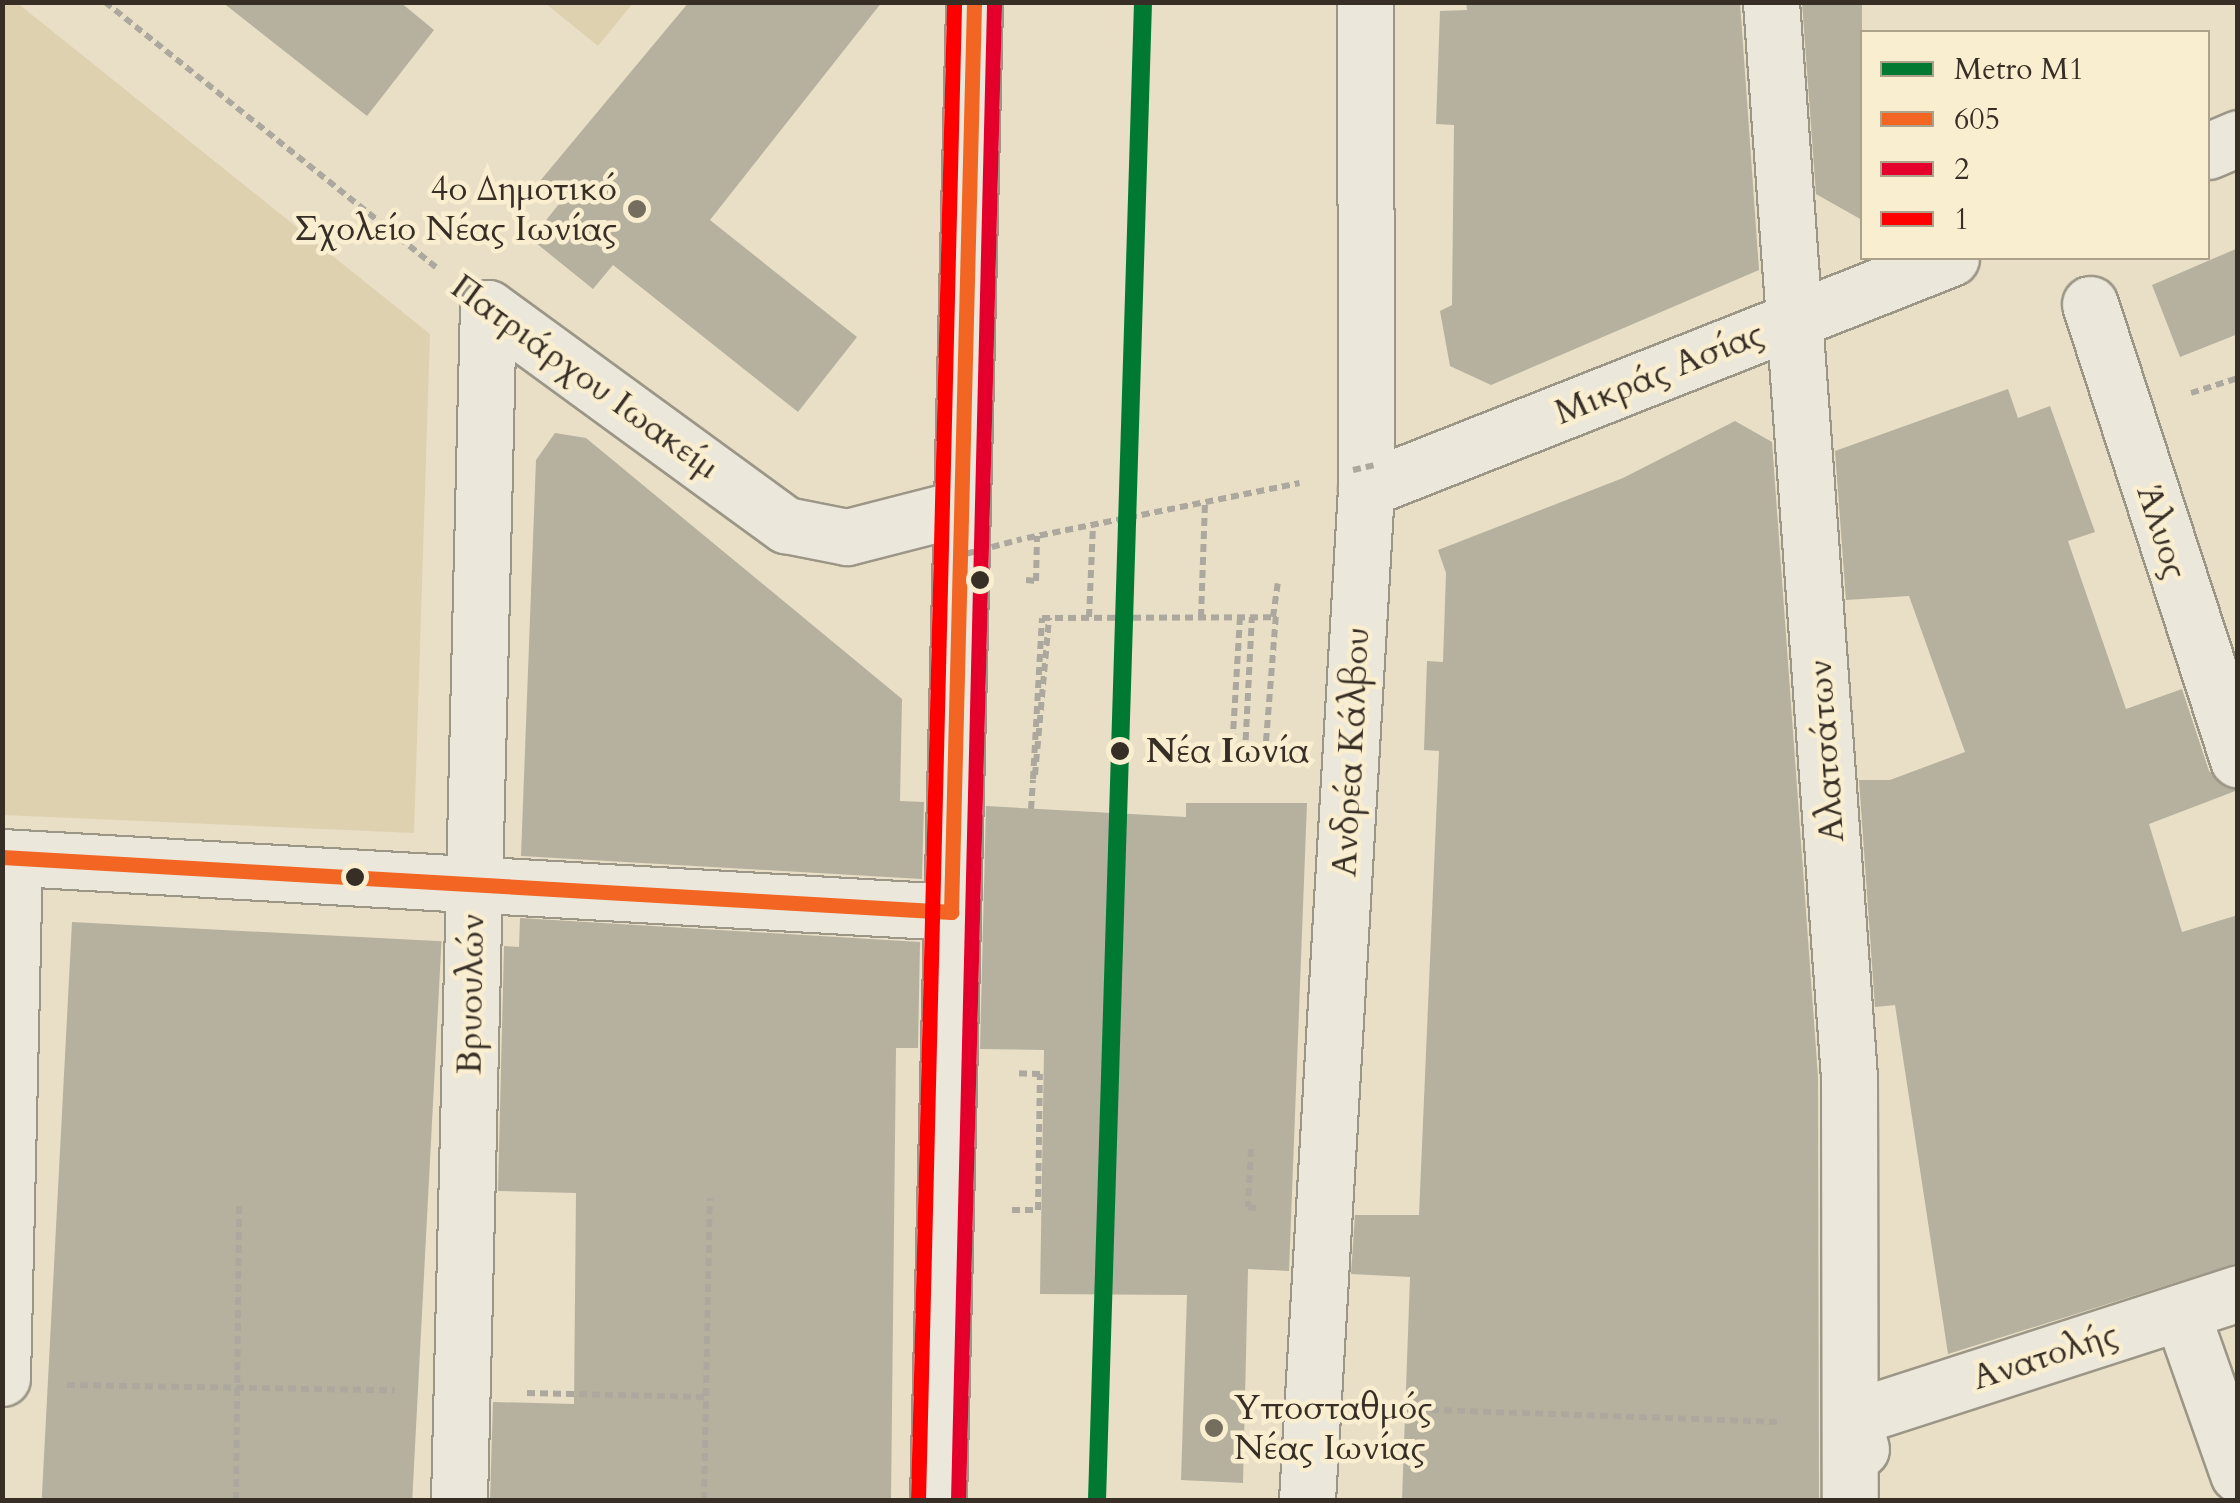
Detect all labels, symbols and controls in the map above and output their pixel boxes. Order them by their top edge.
legend [1860,30,2210,260]
text: Metro Μ1 [1954,49,2084,90]
text: 605 [1954,99,2000,140]
text: 2 [1954,149,1969,190]
place label: 4ο Δημοτικό Σχολείο Νέας Ιωνίας [294,168,617,250]
marker: 4ο Δημοτικό Σχολείο Νέας Ιωνίας [626,198,648,220]
text: 1 [1954,199,1969,240]
street label: Πατριάρχου Ιωακείμ [443,266,727,488]
street label: Μικράς Ασίας [1549,312,1769,434]
street label: Άλυος [2127,480,2197,584]
unlabelled marker [970,570,990,590]
street label: Ανδρέα Κάλβου [1323,626,1379,878]
street label: Αλατσάτων [1799,658,1853,844]
place label: Νέα Ιωνία [1146,730,1309,772]
marker: Νέα Ιωνία [1103,734,1137,768]
unlabelled marker [345,867,365,887]
street label: Βρυουλών [449,913,493,1075]
street label: Ανατολής [1967,1313,2123,1399]
place label: Υποσταθμός Νέας Ιωνίας [1234,1387,1432,1469]
marker: Υποσταθμός Νέας Ιωνίας [1203,1417,1225,1439]

